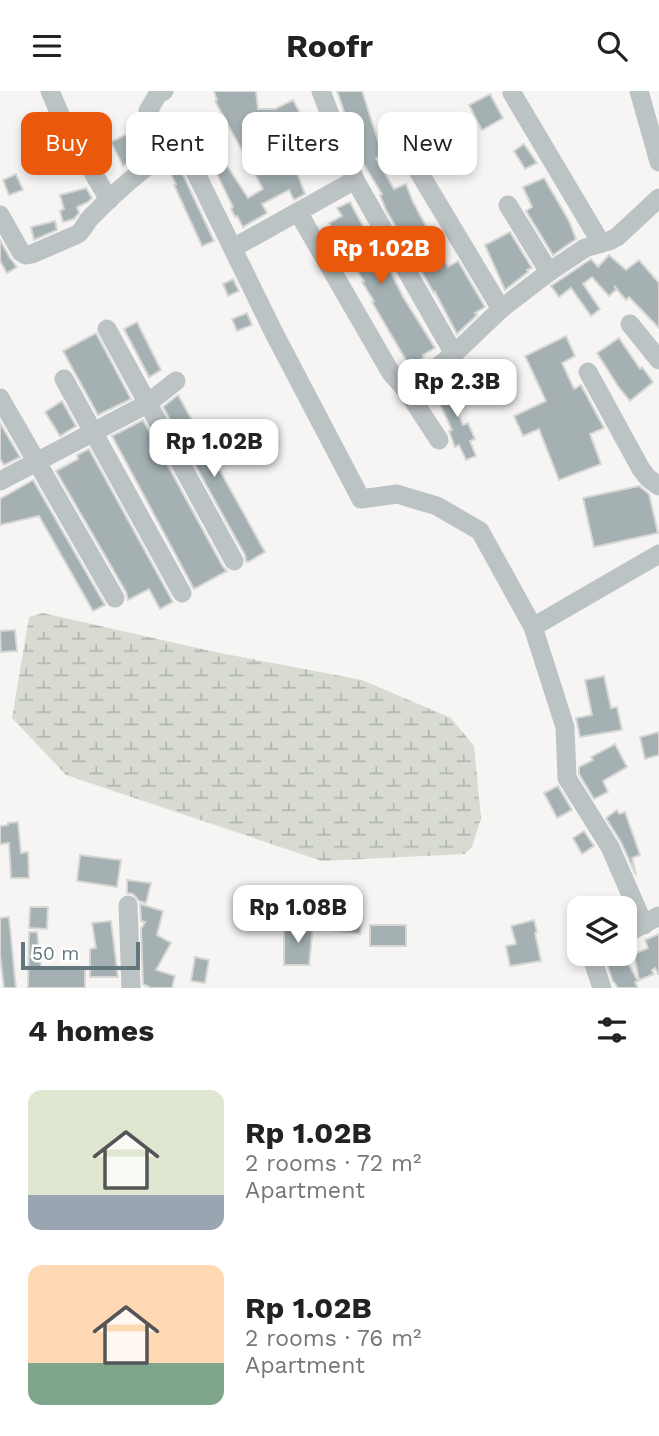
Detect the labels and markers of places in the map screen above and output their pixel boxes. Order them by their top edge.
pin: Rp 1.02B [309,227,453,286]
pin: Rp 2.3B [392,359,522,419]
pin: Rp 1.02B [142,419,286,479]
pin: Rp 1.08B [226,885,370,945]

